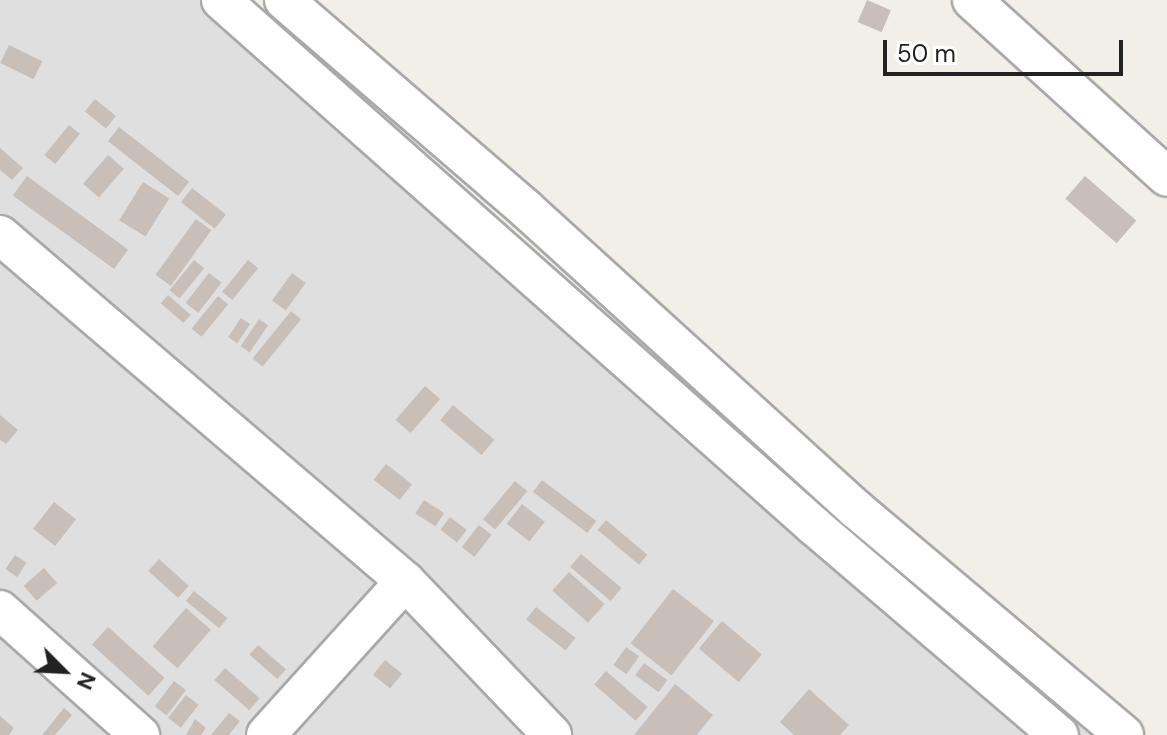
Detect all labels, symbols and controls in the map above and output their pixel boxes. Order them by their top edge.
scale bar [887,24,1127,74]
text: 50 m [897,38,956,69]
north arrow [24,631,104,711]
text: N [70,668,103,694]

